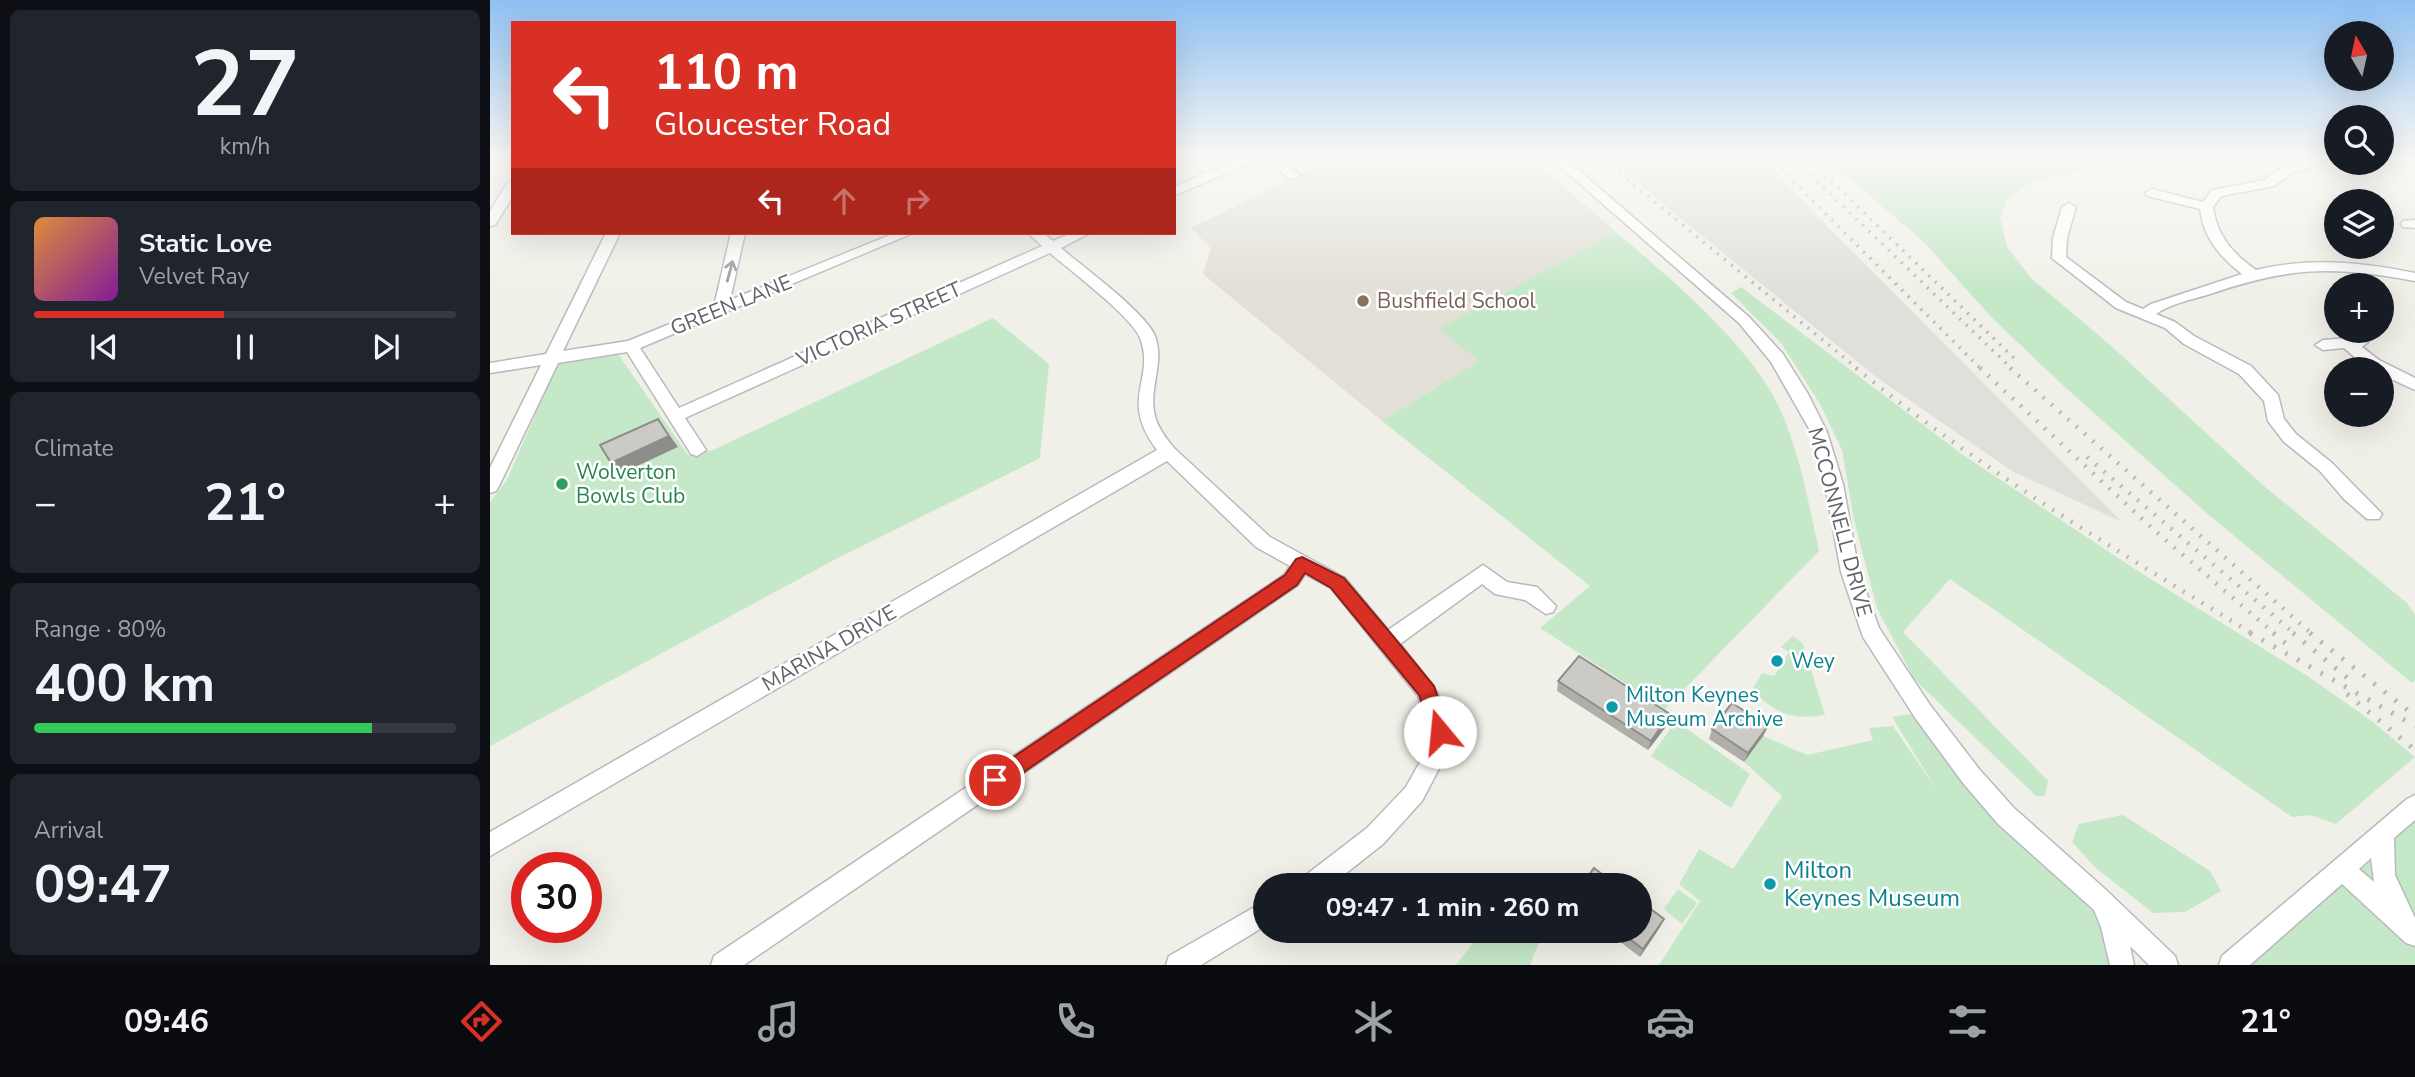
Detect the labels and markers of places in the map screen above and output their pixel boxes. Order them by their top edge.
place label: Bushfield School [1377,287,1537,315]
marker: Bushfield School [1355,293,1371,309]
place label: Wolverton Bowls Club [576,458,685,510]
marker: Wolverton Bowls Club [554,476,570,492]
place label: Wey [1791,647,1835,675]
marker: Wey [1769,653,1785,669]
place label: Milton Keynes Museum Archive [1626,681,1783,733]
marker: Milton Keynes Museum Archive [1604,699,1620,715]
pin [965,750,1025,810]
place label: Milton Keynes Museum [1784,854,1960,914]
marker: Milton Keynes Museum [1762,876,1778,892]

